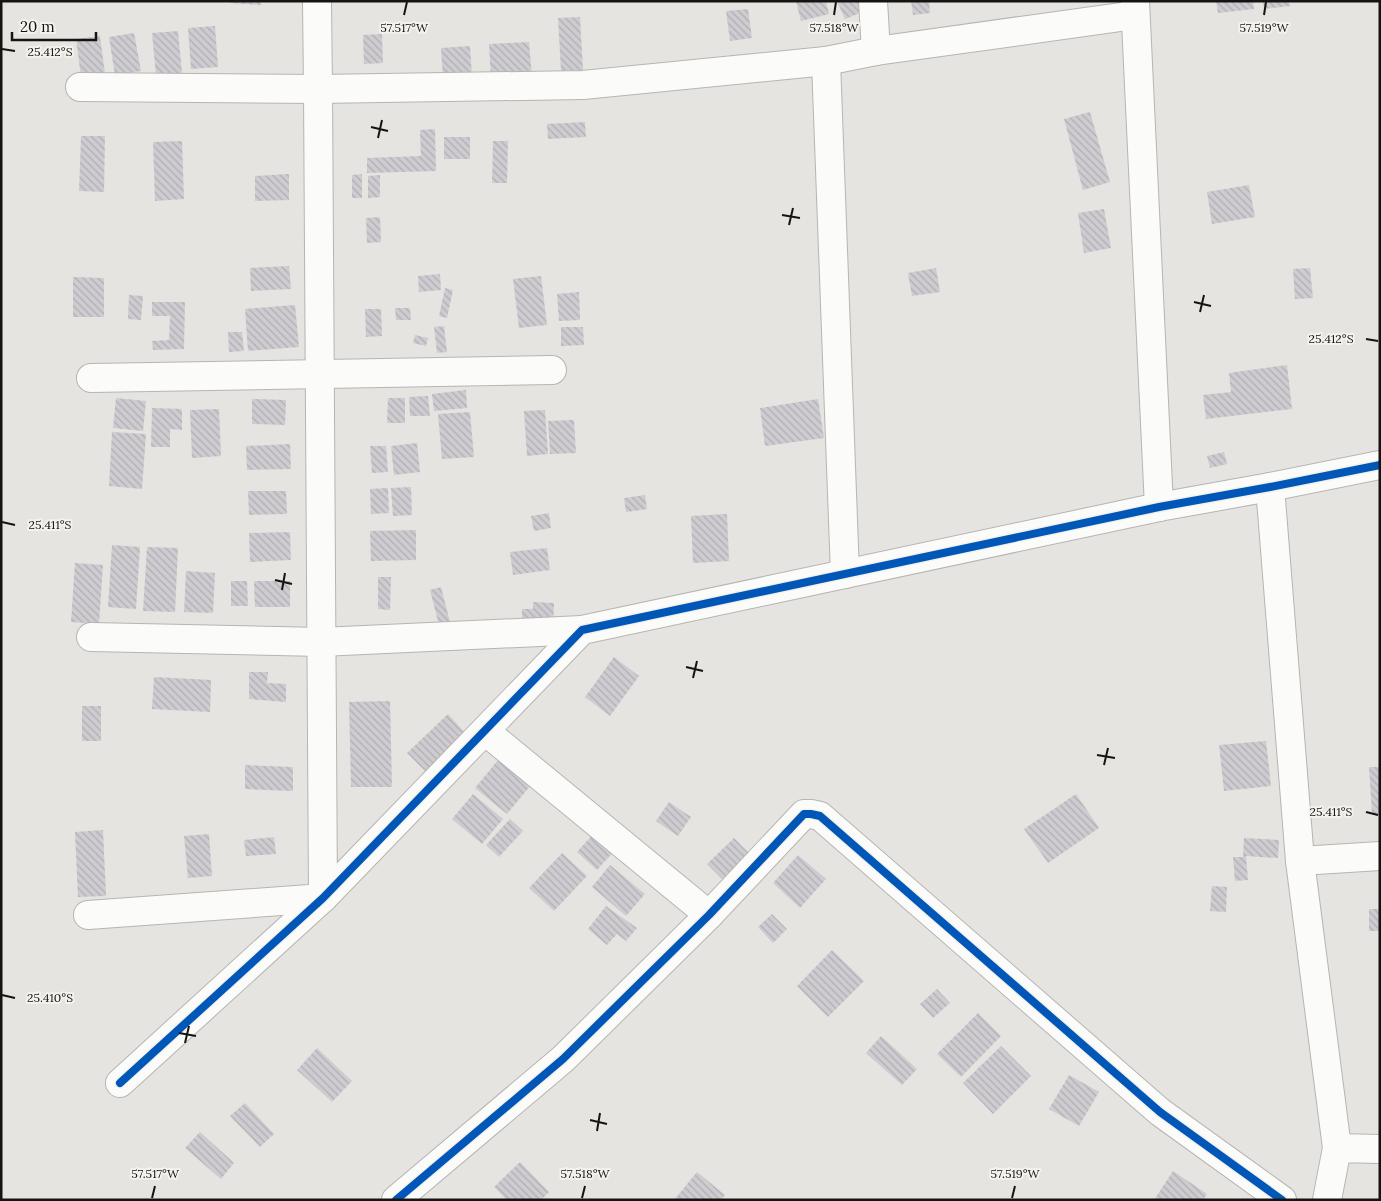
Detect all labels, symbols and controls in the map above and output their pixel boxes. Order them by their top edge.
scale bar [12,10,96,42]
text: 20 m [20,17,55,36]
text: 57.517°W [380,20,429,35]
text: 57.518°W [810,20,860,35]
text: 57.519°W [1239,20,1290,35]
text: 25.412°S [28,44,73,59]
text: 25.412°S [1309,331,1354,346]
text: 25.411°S [29,517,72,532]
text: 25.411°S [1310,804,1353,819]
text: 25.410°S [27,990,73,1005]
text: 57.517°W [131,1166,180,1181]
text: 57.518°W [561,1166,611,1181]
text: 57.519°W [990,1166,1041,1181]

